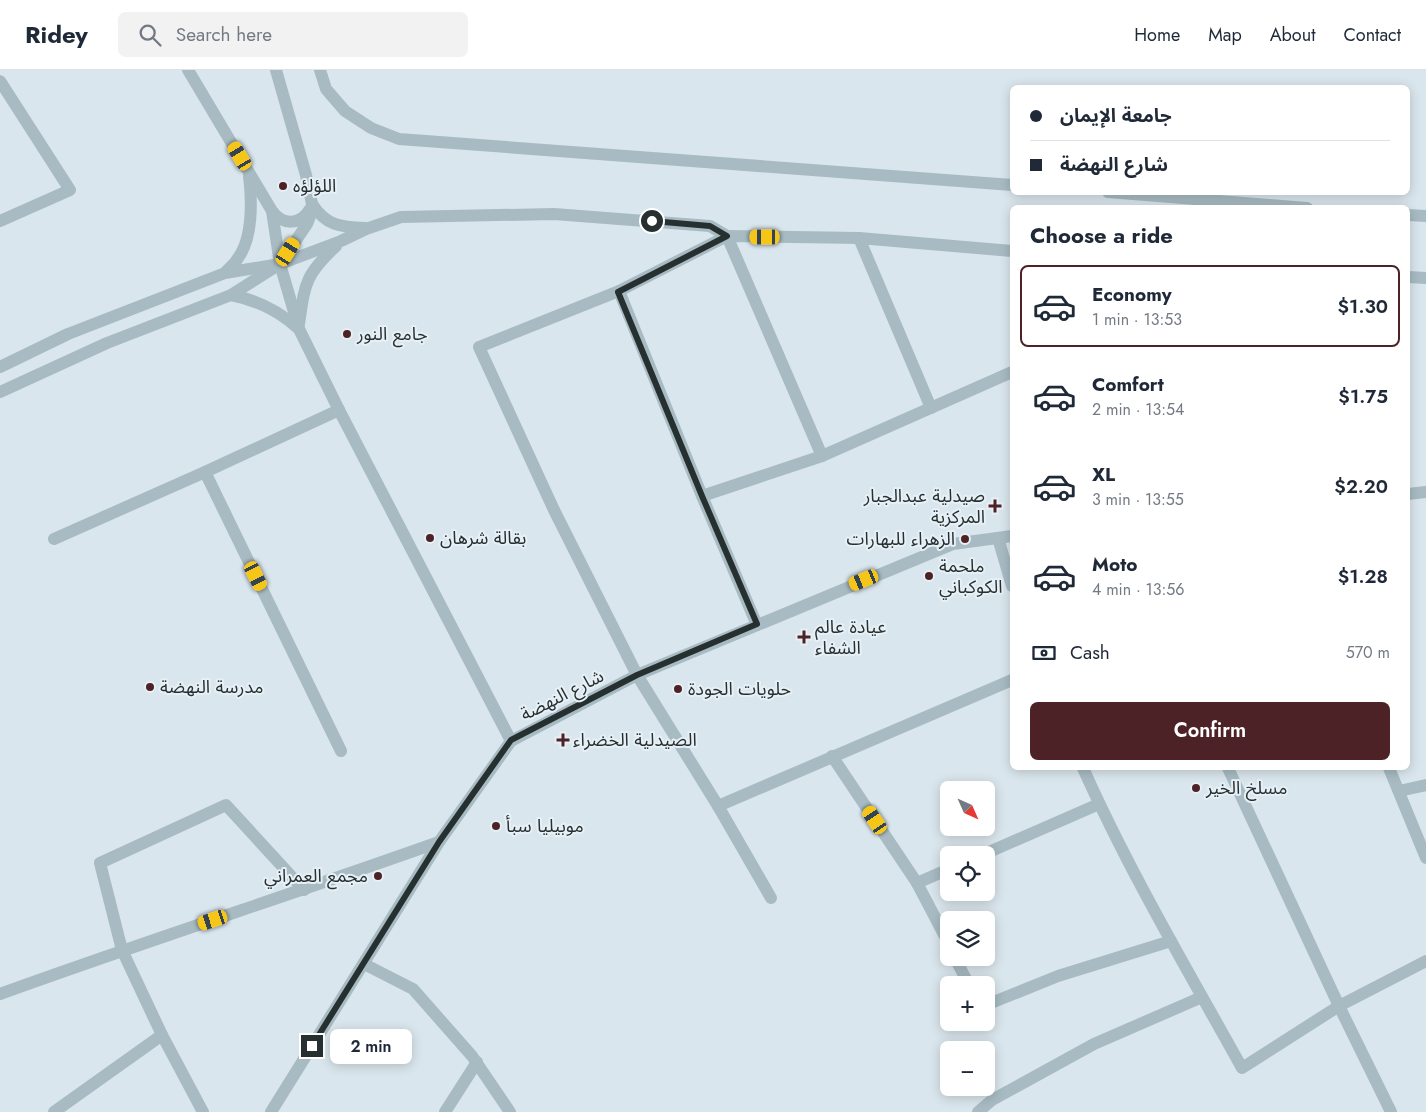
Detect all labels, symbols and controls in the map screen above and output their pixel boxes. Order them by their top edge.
search box [118,12,468,57]
text: Ridey [25,17,88,52]
icon: search [136,21,164,49]
text: Search here [176,21,272,48]
text: Home [1134,22,1180,48]
text: Map [1208,22,1242,48]
text: About [1270,22,1315,48]
text: Contact [1343,22,1401,48]
text: جامعة الإيمان [1060,102,1172,129]
car [225,139,254,173]
text: شارع النهضة [1060,151,1168,178]
place label: اللؤلؤه [293,173,336,199]
marker: اللؤلؤه [277,180,289,192]
route start [641,210,663,232]
text: Choose a ride [1030,219,1173,251]
car [750,230,780,245]
car [273,235,302,269]
text: Economy [1092,281,1172,308]
icon: car [1032,284,1077,329]
text: $1.30 [1338,293,1388,320]
text: 1 min · 13:53 [1092,308,1182,331]
place label: جامع النور [356,321,428,348]
marker: جامع النور [341,328,353,340]
text: Comfort [1092,371,1164,398]
icon: car [1032,374,1077,419]
text: $1.75 [1338,383,1388,410]
text: 2 min · 13:54 [1092,398,1184,421]
text: XL [1092,461,1115,488]
icon: car [1032,464,1077,509]
text: $2.20 [1334,473,1388,500]
place label: صيدلية عبدالجبار المركزية [863,483,985,530]
text: 3 min · 13:55 [1092,488,1184,511]
marker: صيدلية عبدالجبار المركزية [989,500,1001,512]
place label: بقالة شرهان [440,525,526,551]
place label: الزهراء للبهارات [847,526,955,552]
marker: بقالة شرهان [424,532,436,544]
marker: الزهراء للبهارات [959,533,971,545]
text: Moto [1092,551,1137,578]
place label: ملحمة الكوكباني [939,553,1003,600]
icon: car [1032,554,1077,599]
car [242,559,269,593]
text: $1.28 [1338,563,1388,590]
car [847,567,880,593]
marker: ملحمة الكوكباني [923,570,935,582]
text: 4 min · 13:56 [1092,578,1185,601]
place label: عيادة عالم الشفاء [815,614,886,661]
marker: عيادة عالم الشفاء [797,630,811,644]
icon: cash [1030,639,1058,667]
text: Cash [1070,639,1110,666]
text: 570 m [1346,641,1390,664]
street label: شارع النهضة [516,663,609,728]
place label: مدرسة النهضة [160,674,263,700]
place label: حلويات الجودة [688,676,791,702]
marker: مدرسة النهضة [144,681,156,693]
marker: حلويات الجودة [672,683,684,695]
button: Confirm [1030,702,1390,760]
place label: الصيدلية الخضراء [573,727,697,753]
marker: الصيدلية الخضراء [557,734,569,746]
place label: مسلخ الخير [1205,775,1288,801]
north arrow [940,781,995,836]
map controls [940,781,995,1096]
marker: مسلخ الخير [1190,782,1202,794]
car [860,803,889,837]
place label: موبيليا سبأ [506,813,584,839]
marker: موبيليا سبأ [490,820,502,832]
button: locate [940,846,995,901]
place label: مجمع العمراني [264,863,368,890]
marker: مجمع العمراني [372,870,384,882]
car [196,908,229,932]
button: layers [940,911,995,966]
button: + [940,976,995,1031]
callout: 2 min [330,1028,412,1064]
route end [301,1035,323,1057]
text: 2 min [350,1035,392,1058]
button: − [940,1041,995,1096]

